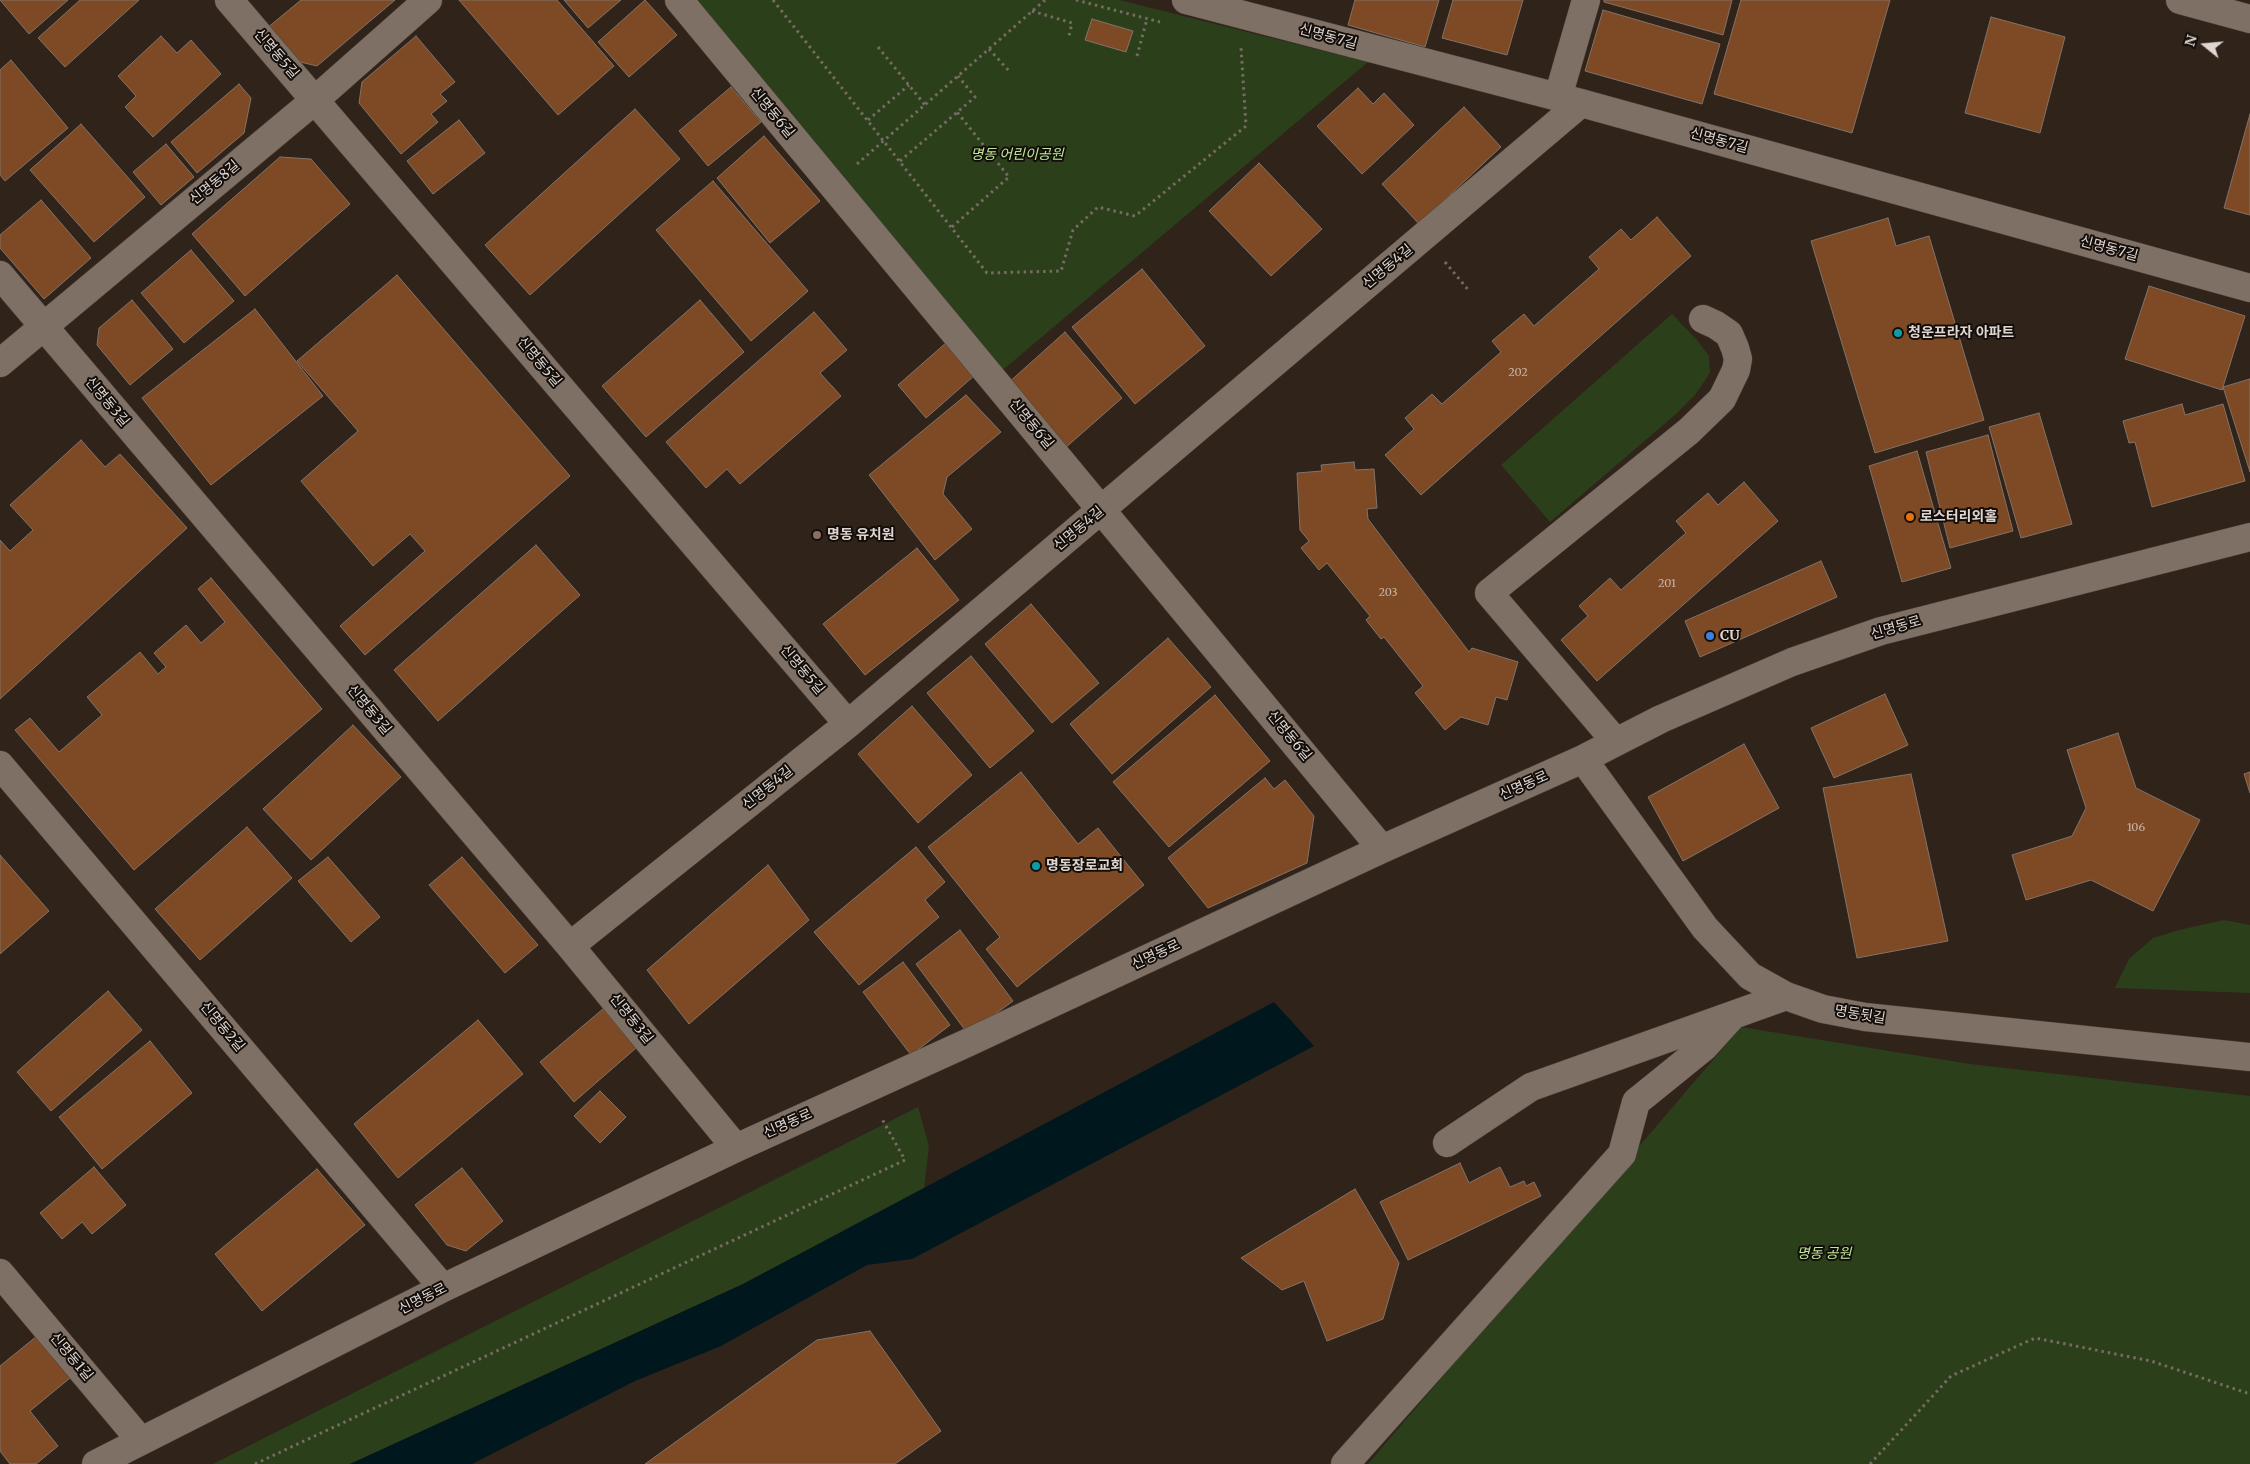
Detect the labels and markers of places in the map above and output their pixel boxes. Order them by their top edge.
place label: 청운프라자 아파트 [1908,325,2014,341]
marker: 청운프라자 아파트 [1892,327,1904,339]
place label: 로스터리외홈 [1920,509,1997,525]
marker: 로스터리외홈 [1904,511,1916,523]
place label: 명동 유치원 [827,527,895,543]
marker: 명동 유치원 [811,529,823,541]
place label: CU [1720,628,1740,644]
marker: CU [1704,630,1716,642]
place label: 명동장로교회 [1046,858,1123,874]
marker: 명동장로교회 [1030,860,1042,872]

